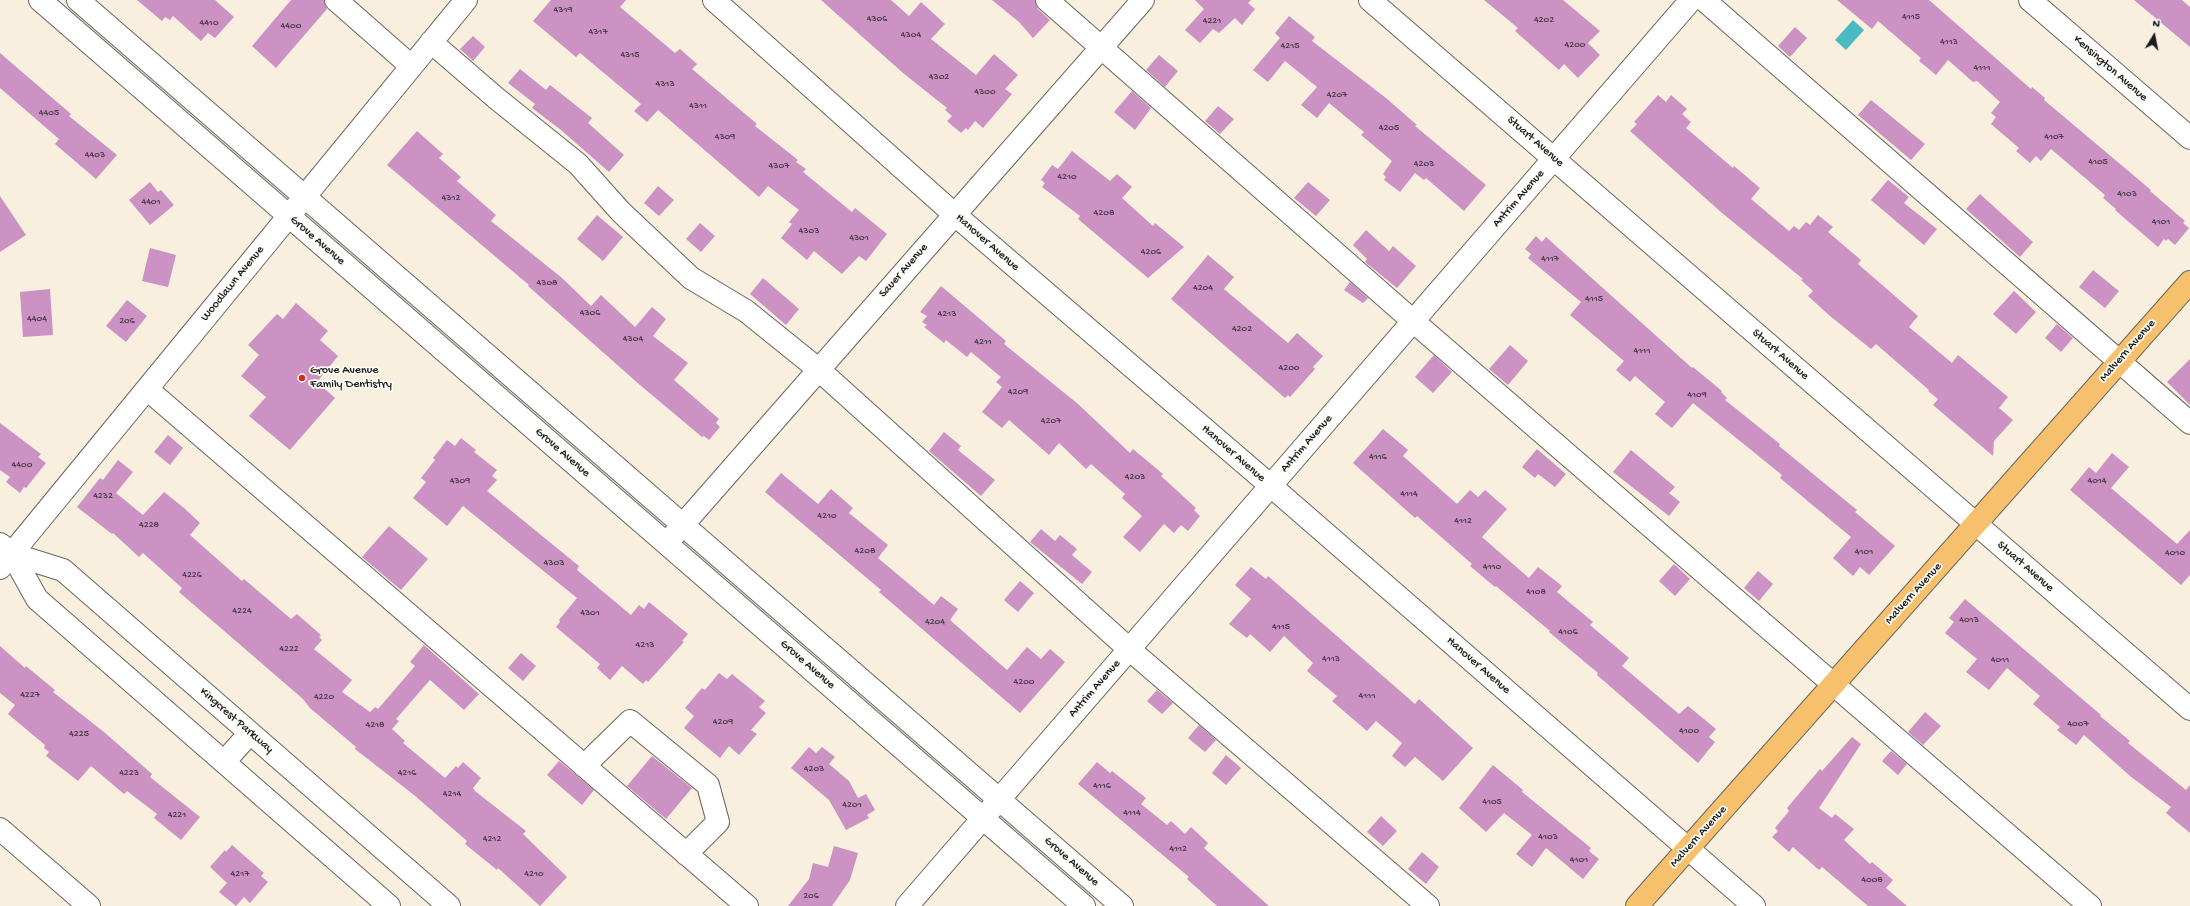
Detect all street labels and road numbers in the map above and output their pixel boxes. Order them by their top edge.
street label: Kensington Avenue [2070,33,2150,105]
street label: Stuart Avenue [1504,113,1566,171]
street label: Antrim Avenue [1490,167,1548,231]
street label: Hanover Avenue [952,211,1022,275]
street label: Grove Avenue [286,213,348,269]
street label: Sauer Avenue [877,241,931,301]
street label: Woodlawn Avenue [198,243,268,325]
street label: Malvern Avenue [2097,317,2159,385]
street label: Stuart Avenue [1749,326,1811,384]
street label: Antrim Avenue [1278,412,1336,476]
street label: Hanover Avenue [1198,422,1268,486]
street label: Grove Avenue [531,425,593,481]
street label: Stuart Avenue [1994,538,2056,596]
street label: Malvern Avenue [1883,560,1945,628]
street label: Hanover Avenue [1443,634,1513,698]
street label: Grove Avenue [776,637,838,693]
street label: Antrim Avenue [1066,657,1124,721]
street label: Kingcrest Parkway [196,685,276,757]
street label: Malvern Avenue [1668,803,1730,871]
street label: Grove Avenue [1040,834,1102,890]

